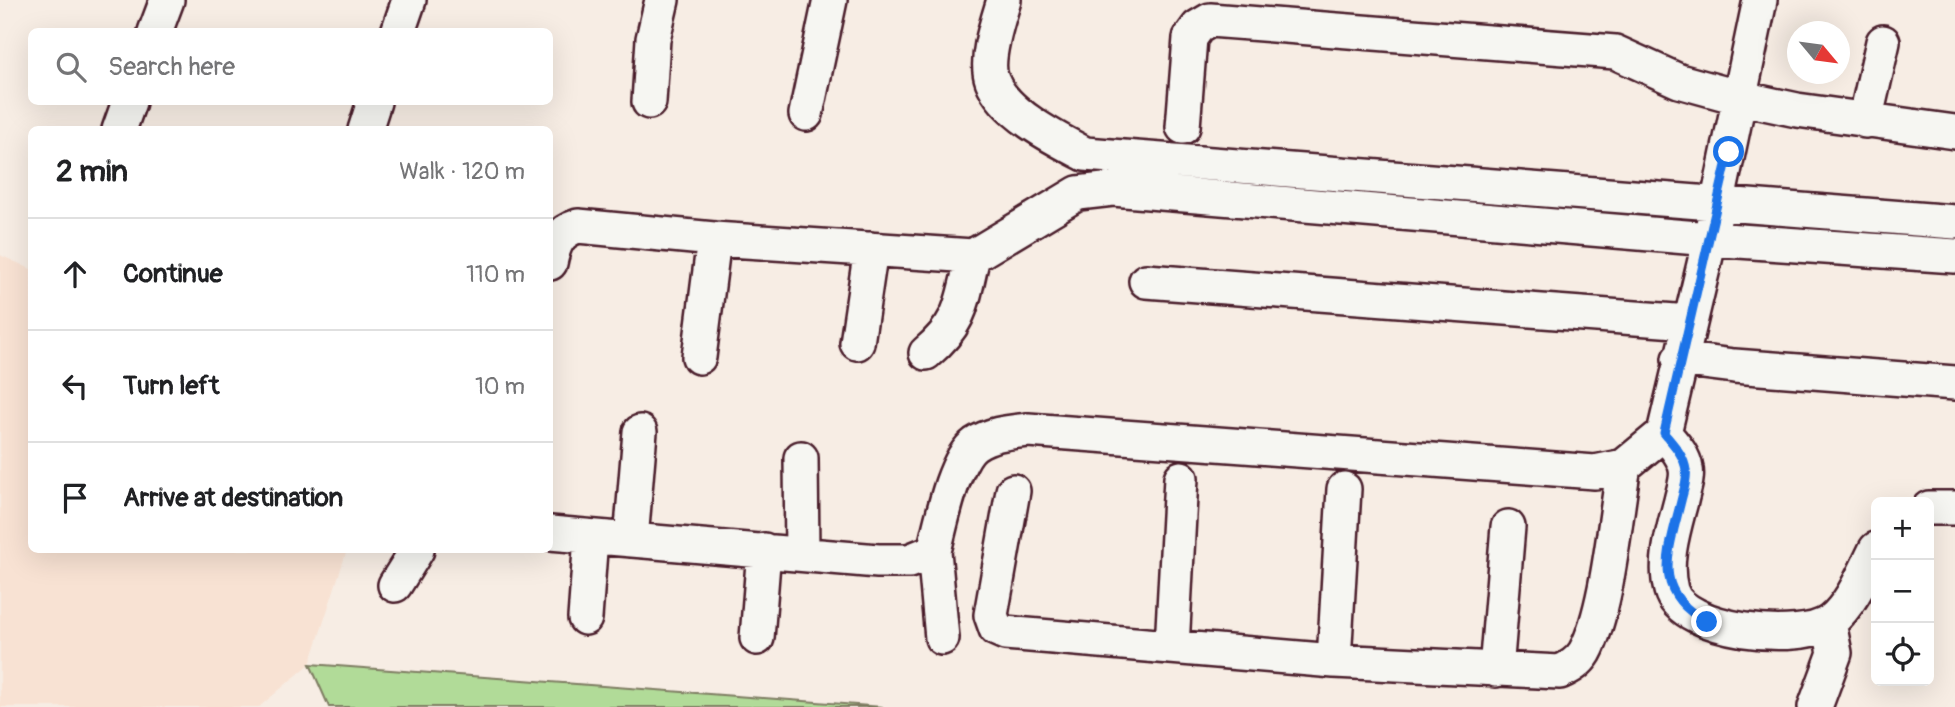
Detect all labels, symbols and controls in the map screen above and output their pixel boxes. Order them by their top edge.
north arrow [1787,21,1850,84]
search box [28,28,553,105]
icon: search [52,48,90,86]
text: Search here [108,51,235,83]
route start [1713,136,1744,167]
text: 2 min [56,153,128,190]
text: Walk · 120 m [399,157,525,186]
icon: ahead [56,255,94,293]
text: Continue [123,258,223,290]
text: 110 m [466,260,525,289]
icon: left [56,367,94,405]
text: Turn left [123,370,219,402]
text: 10 m [475,372,525,401]
icon: arrive [56,479,94,517]
text: Arrive at destination [123,482,343,514]
map controls [1871,497,1934,686]
button: + [1871,497,1934,560]
button: − [1871,560,1934,623]
route end [1691,606,1722,637]
button: locate [1871,623,1934,686]

